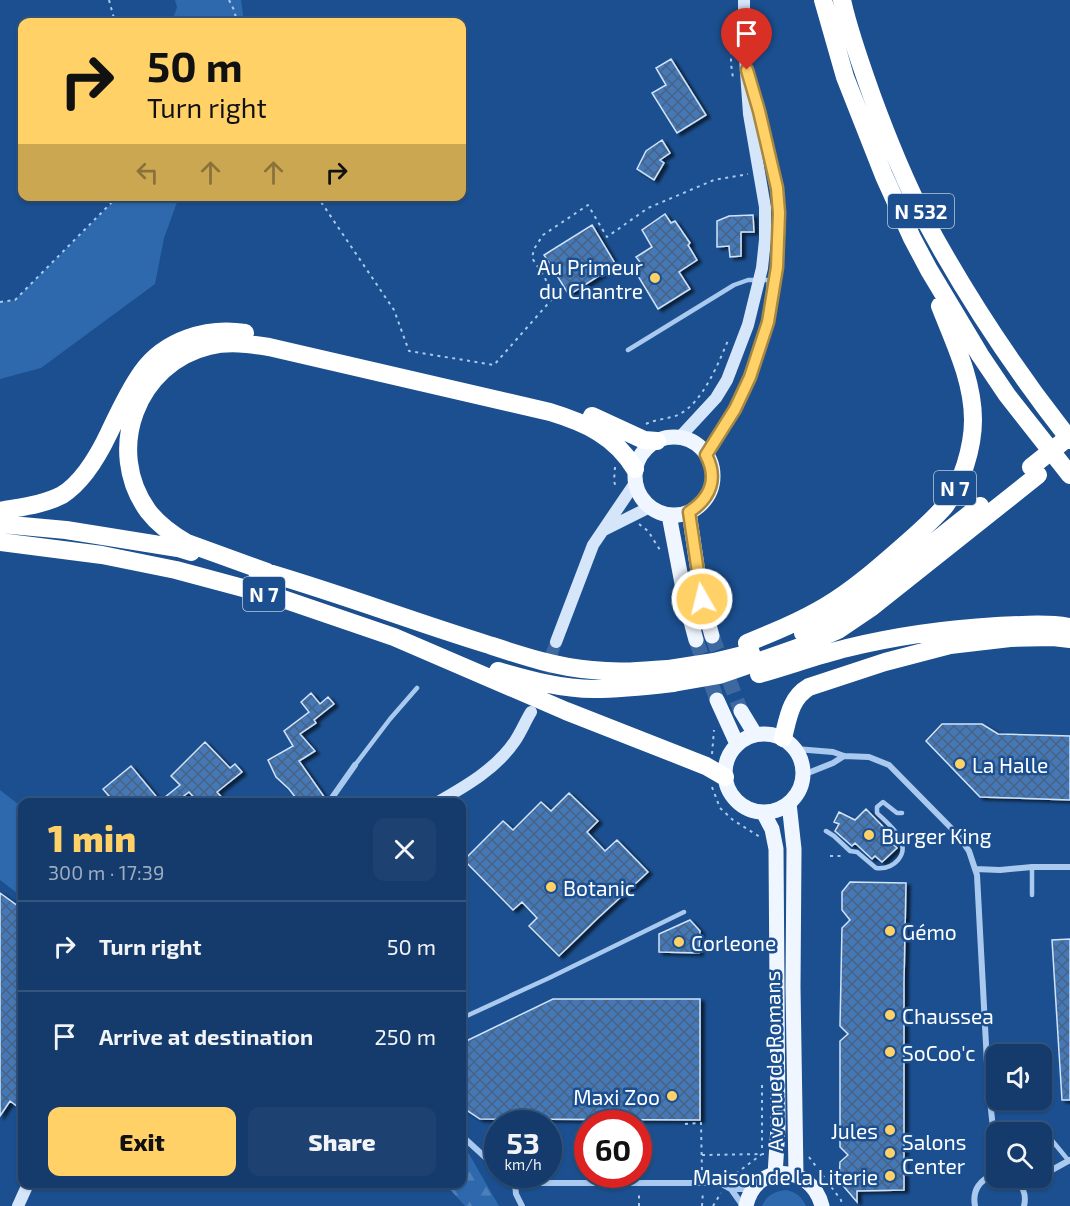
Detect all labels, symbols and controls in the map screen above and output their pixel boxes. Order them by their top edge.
pin [721,8,772,70]
icon: arrive [730,17,763,50]
text: 50 m [147,40,243,90]
icon: right [48,42,126,120]
text: Turn right [147,91,267,123]
icon: left [131,156,164,189]
icon: ahead [194,156,227,189]
icon: ahead [257,156,290,189]
icon: right [320,156,353,189]
road number: N 532 [888,194,954,228]
place label: Au Primeur du Chantre [537,254,644,303]
marker: Au Primeur du Chantre [648,271,662,285]
road number: N 7 [934,471,976,505]
position arrow [670,567,734,631]
road number: N 7 [243,577,285,611]
place label: La Halle [972,752,1048,777]
marker: La Halle [953,757,967,771]
text: 1 min [48,816,136,859]
button: close [373,818,436,881]
place label: Burger King [881,823,992,848]
marker: Burger King [862,828,876,842]
text: 300 m · 17:39 [48,860,164,884]
place label: Botanic [563,875,635,900]
marker: Botanic [544,880,558,894]
place label: Gémo [902,919,957,944]
marker: Gémo [883,924,897,938]
icon: right [48,930,81,963]
place label: Corleone [691,930,776,955]
text: Turn right [99,933,201,959]
text: 50 m [387,933,436,959]
marker: Corleone [672,935,686,949]
street label: Avenue de Romans [759,970,787,1152]
place label: Chaussea [902,1003,994,1028]
marker: Chaussea [883,1008,897,1022]
icon: arrive [48,1020,81,1053]
text: Arrive at destination [99,1023,313,1049]
text: 250 m [374,1023,436,1049]
place label: SoCoo'c [902,1040,975,1065]
map controls [986,1044,1052,1188]
button: sound [986,1044,1052,1110]
marker: SoCoo'c [883,1045,897,1059]
place label: Maxi Zoo [573,1084,660,1109]
marker: Maxi Zoo [665,1089,679,1103]
button: Exit [48,1107,236,1176]
button: Share [248,1107,436,1176]
speed limit sign: 60 [574,1110,652,1188]
place label: Jules [831,1118,878,1143]
button: search [986,1122,1052,1188]
marker: Jules [883,1123,897,1137]
text: 53 [506,1124,540,1160]
place label: Salons Center [902,1129,966,1178]
marker: Salons Center [883,1146,897,1160]
text: km/h [504,1155,542,1173]
place label: Maison de la Literie [693,1164,878,1189]
marker: Maison de la Literie [883,1169,897,1183]

